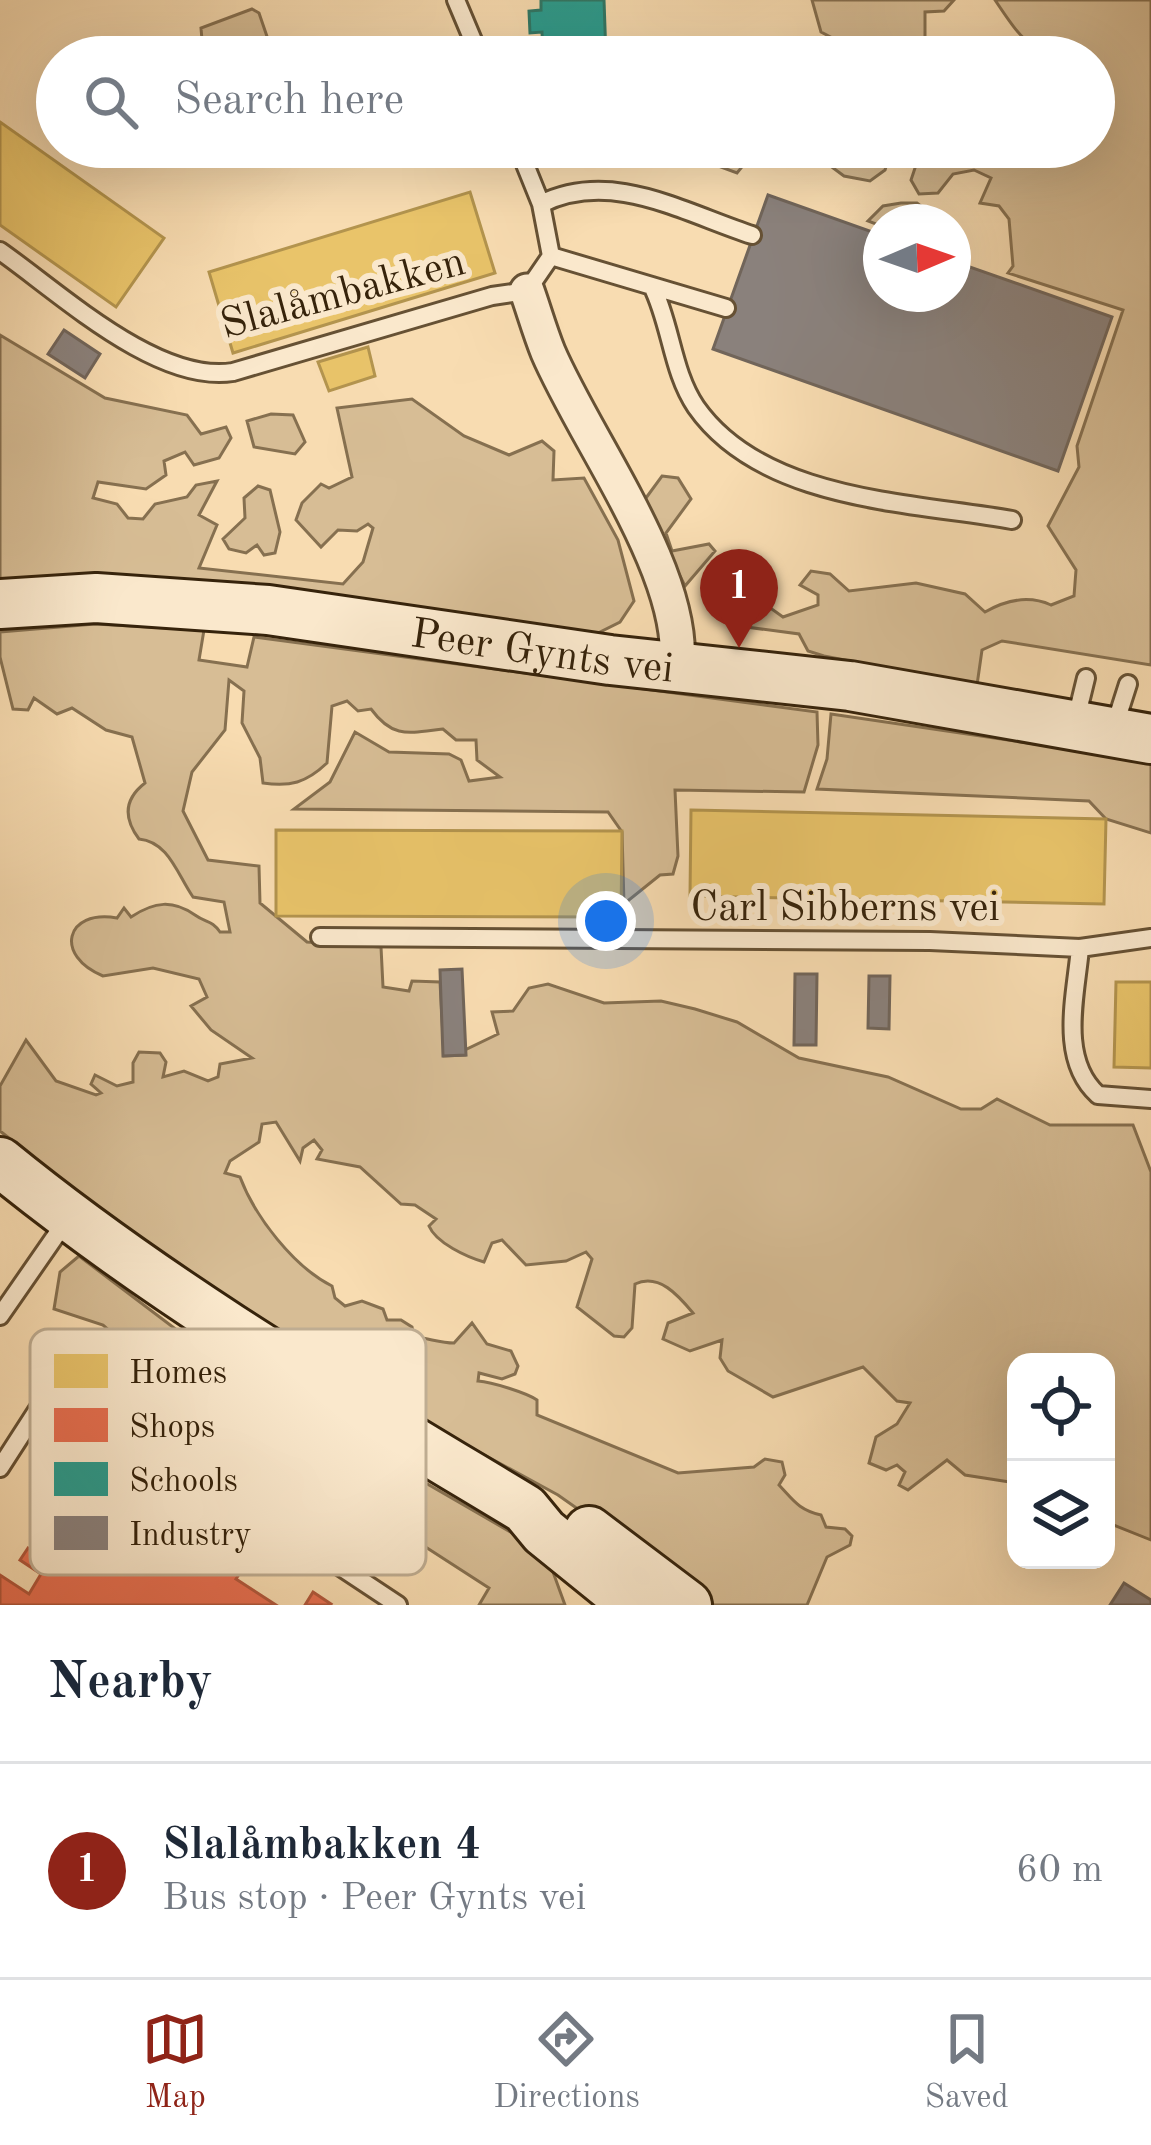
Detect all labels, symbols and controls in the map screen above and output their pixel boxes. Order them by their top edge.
search box [36,36,1115,168]
icon: search [78,69,144,135]
text: Search here [174,79,404,124]
north arrow [863,204,971,312]
street label: Slalåmbakken [216,242,470,348]
pin: 1 [700,549,778,648]
street label: Peer Gynts vei [408,614,676,692]
street label: Carl Sibberns vei [690,888,1000,930]
your location [576,891,636,951]
legend [30,1329,426,1575]
map controls [1007,1353,1115,1569]
button: locate [1007,1353,1115,1461]
text: Homes [129,1358,227,1391]
text: Shops [129,1412,215,1445]
button: layers [1007,1461,1115,1569]
text: Schools [129,1466,238,1499]
text: Industry [129,1520,252,1553]
text: Nearby [48,1658,213,1709]
text: Slalåmbakken 4 [162,1824,481,1869]
text: 1 [76,1851,98,1890]
text: 60 m [1016,1851,1103,1890]
text: Bus stop · Peer Gynts vei [162,1879,586,1918]
tab: Map [142,2006,208,2119]
tab: Directions [493,2006,640,2119]
tab: Saved [925,2006,1009,2119]

